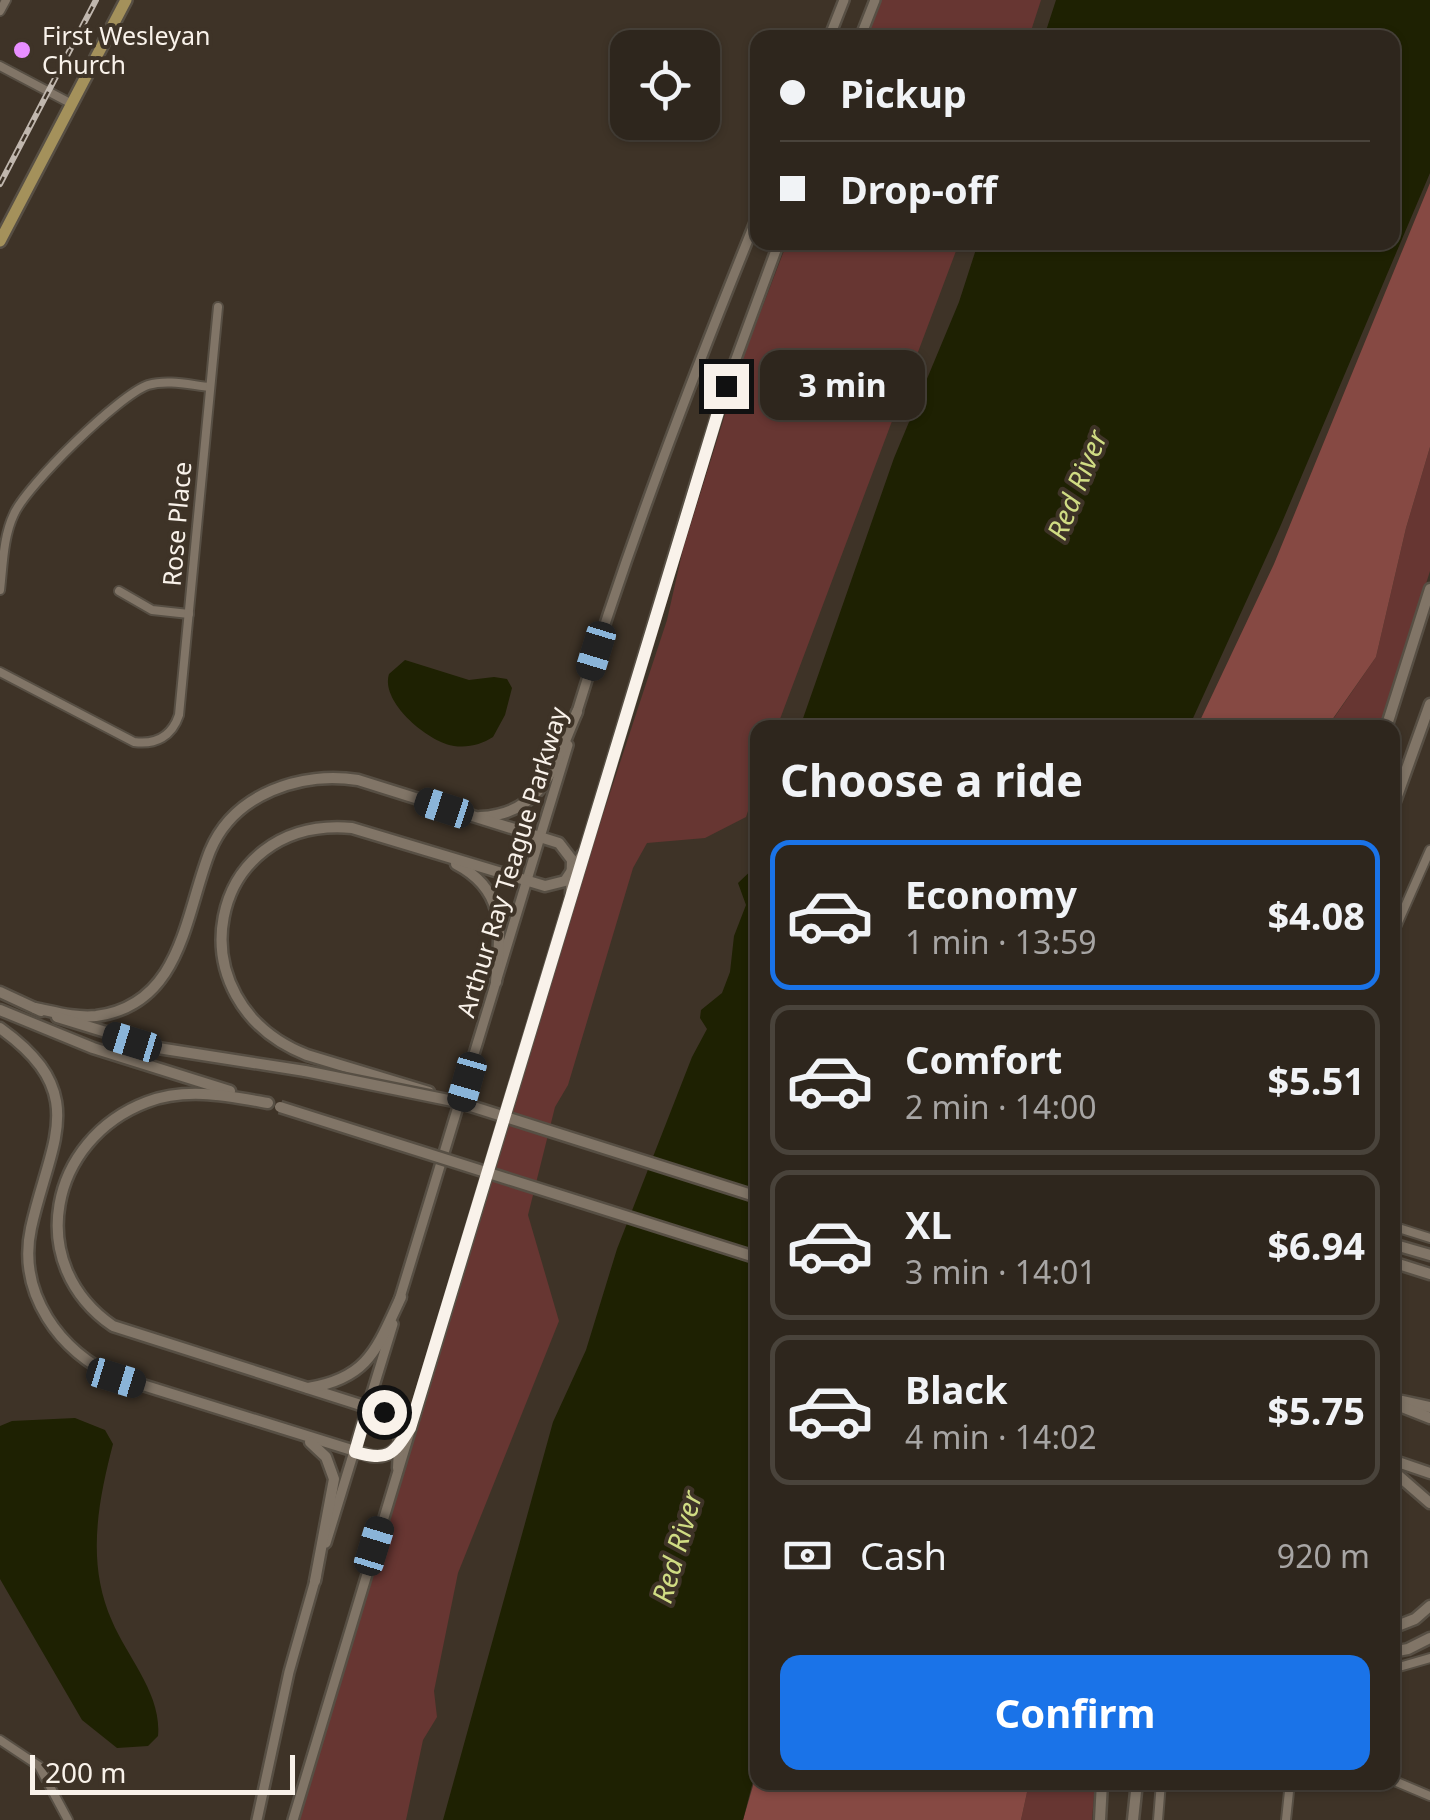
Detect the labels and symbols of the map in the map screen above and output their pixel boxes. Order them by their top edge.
place label: First Wesleyan Church [42,18,210,81]
marker: First Wesleyan Church [11,39,33,61]
callout: 3 min [761,351,926,421]
route end [704,364,749,409]
water label: Red River [1037,422,1116,545]
street label: Rose Place [154,460,198,588]
car [573,618,619,684]
street label: Arthur Ray Teague Parkway [448,702,575,1021]
car [411,784,477,832]
car [99,1019,165,1065]
car [444,1049,490,1115]
car [83,1355,149,1401]
route start [362,1390,407,1435]
water label: Red River [642,1484,711,1607]
car [351,1513,397,1579]
scale bar [30,1750,295,1794]

